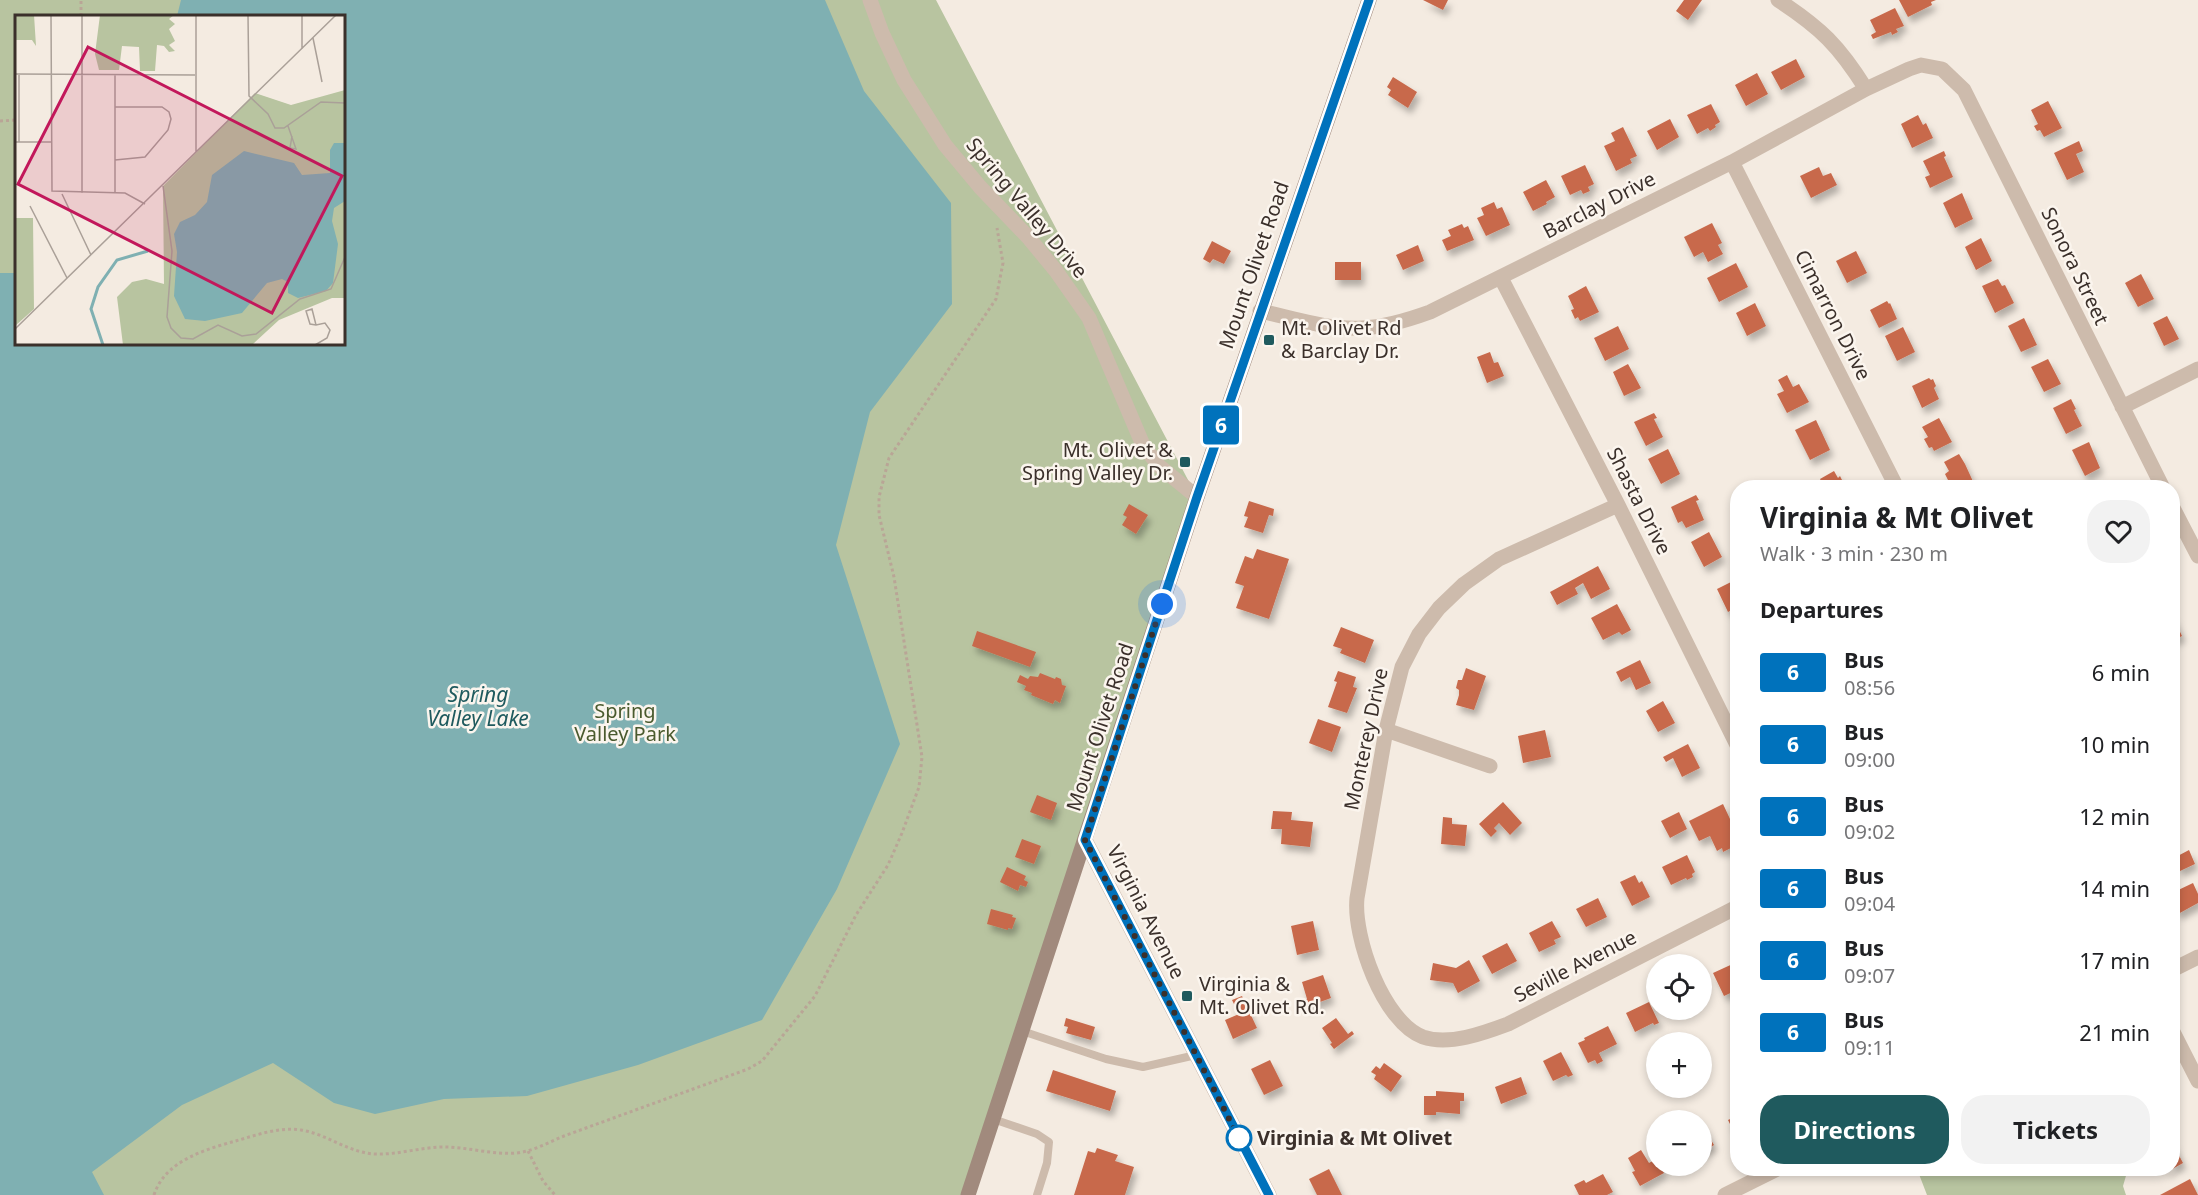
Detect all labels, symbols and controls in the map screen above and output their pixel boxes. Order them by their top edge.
inset map [15,15,345,345]
street label: Spring Valley Drive [961,132,1094,284]
street label: Barclay Drive [1538,165,1660,244]
street label: Mount Olivet Road [1212,178,1295,352]
street label: Sonora Street [2035,202,2116,329]
street label: Cimarron Drive [1789,245,1878,385]
place label: Mt. Olivet Rd & Barclay Dr. [1281,314,1401,364]
marker: Mt. Olivet Rd & Barclay Dr. [1262,333,1276,347]
line badge: 6 [1202,406,1240,444]
text: 6 [1215,411,1227,439]
place label: Mt. Olivet & Spring Valley Dr. [1022,436,1173,486]
street label: Shasta Drive [1601,442,1678,559]
marker: Mt. Olivet & Spring Valley Dr. [1178,455,1192,469]
text: Virginia & Mt Olivet [1760,498,2033,536]
button: heart [2087,500,2150,563]
text: Walk · 3 min · 230 m [1760,540,1948,567]
your location [1147,589,1177,619]
text: Departures [1760,594,1884,624]
street label: Mount Olivet Road [1060,639,1139,814]
text: Bus [1844,644,1884,674]
text: 6 min [2092,657,2150,687]
text: 6 [1787,658,1799,686]
street label: Monterey Drive [1337,665,1394,812]
text: 08:56 [1844,674,1895,701]
water label: Spring Valley Lake [427,680,529,732]
park label: Spring Valley Park [574,697,676,747]
text: Bus [1844,716,1884,746]
text: 10 min [2079,729,2150,759]
text: 6 [1787,730,1799,758]
text: 09:00 [1844,746,1895,773]
text: Bus [1844,788,1884,818]
text: 12 min [2079,801,2150,831]
text: 6 [1787,802,1799,830]
text: 09:02 [1844,818,1895,845]
street label: Virginia Avenue [1101,840,1192,983]
text: Bus [1844,860,1884,890]
text: 14 min [2079,873,2150,903]
text: 6 [1787,874,1799,902]
text: 09:04 [1844,890,1895,917]
street label: Seville Avenue [1509,923,1641,1008]
text: Bus [1844,932,1884,962]
text: 17 min [2079,945,2150,975]
text: 6 [1787,946,1799,974]
map controls [1646,954,1712,1176]
button: locate [1646,954,1712,1020]
text: 09:07 [1844,962,1895,989]
place label: Virginia & Mt. Olivet Rd. [1199,970,1325,1020]
marker: Virginia & Mt. Olivet Rd. [1180,989,1194,1003]
text: Bus [1844,1004,1884,1034]
text: 21 min [2079,1017,2150,1047]
text: 6 [1787,1018,1799,1046]
button: + [1646,1032,1712,1098]
text: 09:11 [1844,1034,1895,1061]
button: Directions [1760,1095,1949,1164]
button: Tickets [1961,1095,2150,1164]
button: − [1646,1110,1712,1176]
place label: Virginia & Mt Olivet [1257,1124,1453,1151]
marker: Virginia & Mt Olivet [1226,1125,1252,1151]

